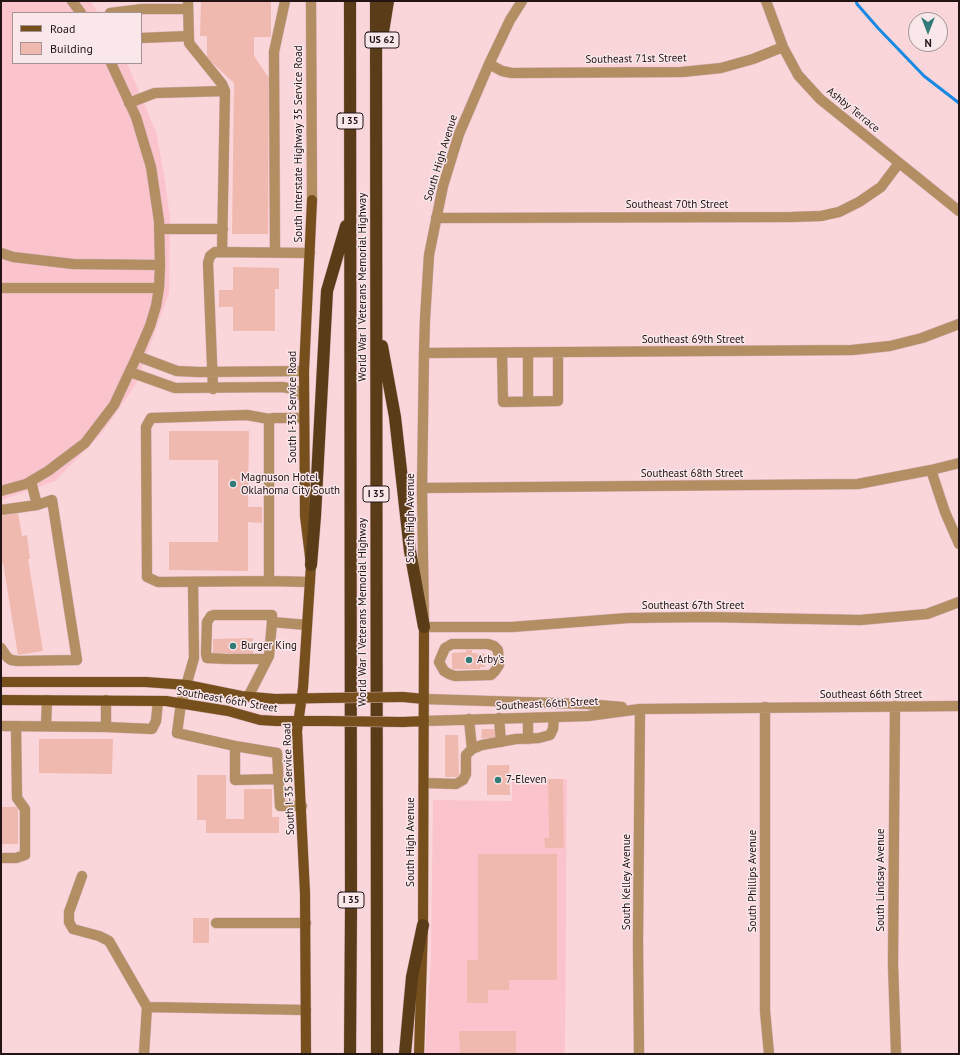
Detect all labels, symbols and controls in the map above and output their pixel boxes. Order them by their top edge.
legend [12,12,142,64]
north arrow [908,12,948,52]
text: Road [50,21,75,36]
road number: US 62 [365,32,399,48]
text: N [924,36,932,50]
text: Building [50,41,93,56]
street label: South Interstate Highway 35 Service Road [292,45,306,243]
street label: Southeast 71st Street [585,52,687,66]
street label: Ashby Terrace [824,85,882,135]
road number: I 35 [337,113,363,129]
street label: South High Avenue [422,113,460,203]
street label: World War I Veterans Memorial Highway [356,193,370,381]
street label: Southeast 70th Street [626,198,728,212]
street label: Southeast 69th Street [642,333,744,347]
street label: South I-35 Service Road [286,351,300,463]
street label: Southeast 68th Street [641,467,743,481]
place label: Magnuson Hotel Oklahoma City South [241,471,340,497]
street label: South High Avenue [404,473,418,563]
marker: Magnuson Hotel Oklahoma City South [228,479,238,489]
road number: I 35 [363,486,389,502]
street label: World War I Veterans Memorial Highway [356,518,370,706]
street label: Southeast 67th Street [642,599,744,613]
place label: Burger King [241,639,297,653]
marker: Burger King [228,641,238,651]
place label: Arby's [477,653,504,667]
marker: Arby's [464,655,474,665]
street label: Southeast 66th Street [175,685,279,715]
street label: Southeast 66th Street [820,688,922,702]
street label: Southeast 66th Street [495,695,599,713]
street label: South I-35 Service Road [280,723,298,835]
place label: 7-Eleven [506,773,546,787]
marker: 7-Eleven [493,775,503,785]
street label: South High Avenue [404,797,418,887]
street label: South Lindsay Avenue [874,828,888,932]
street label: South Phillips Avenue [746,830,760,932]
street label: South Kelley Avenue [620,834,634,930]
road number: I 35 [338,892,364,908]

